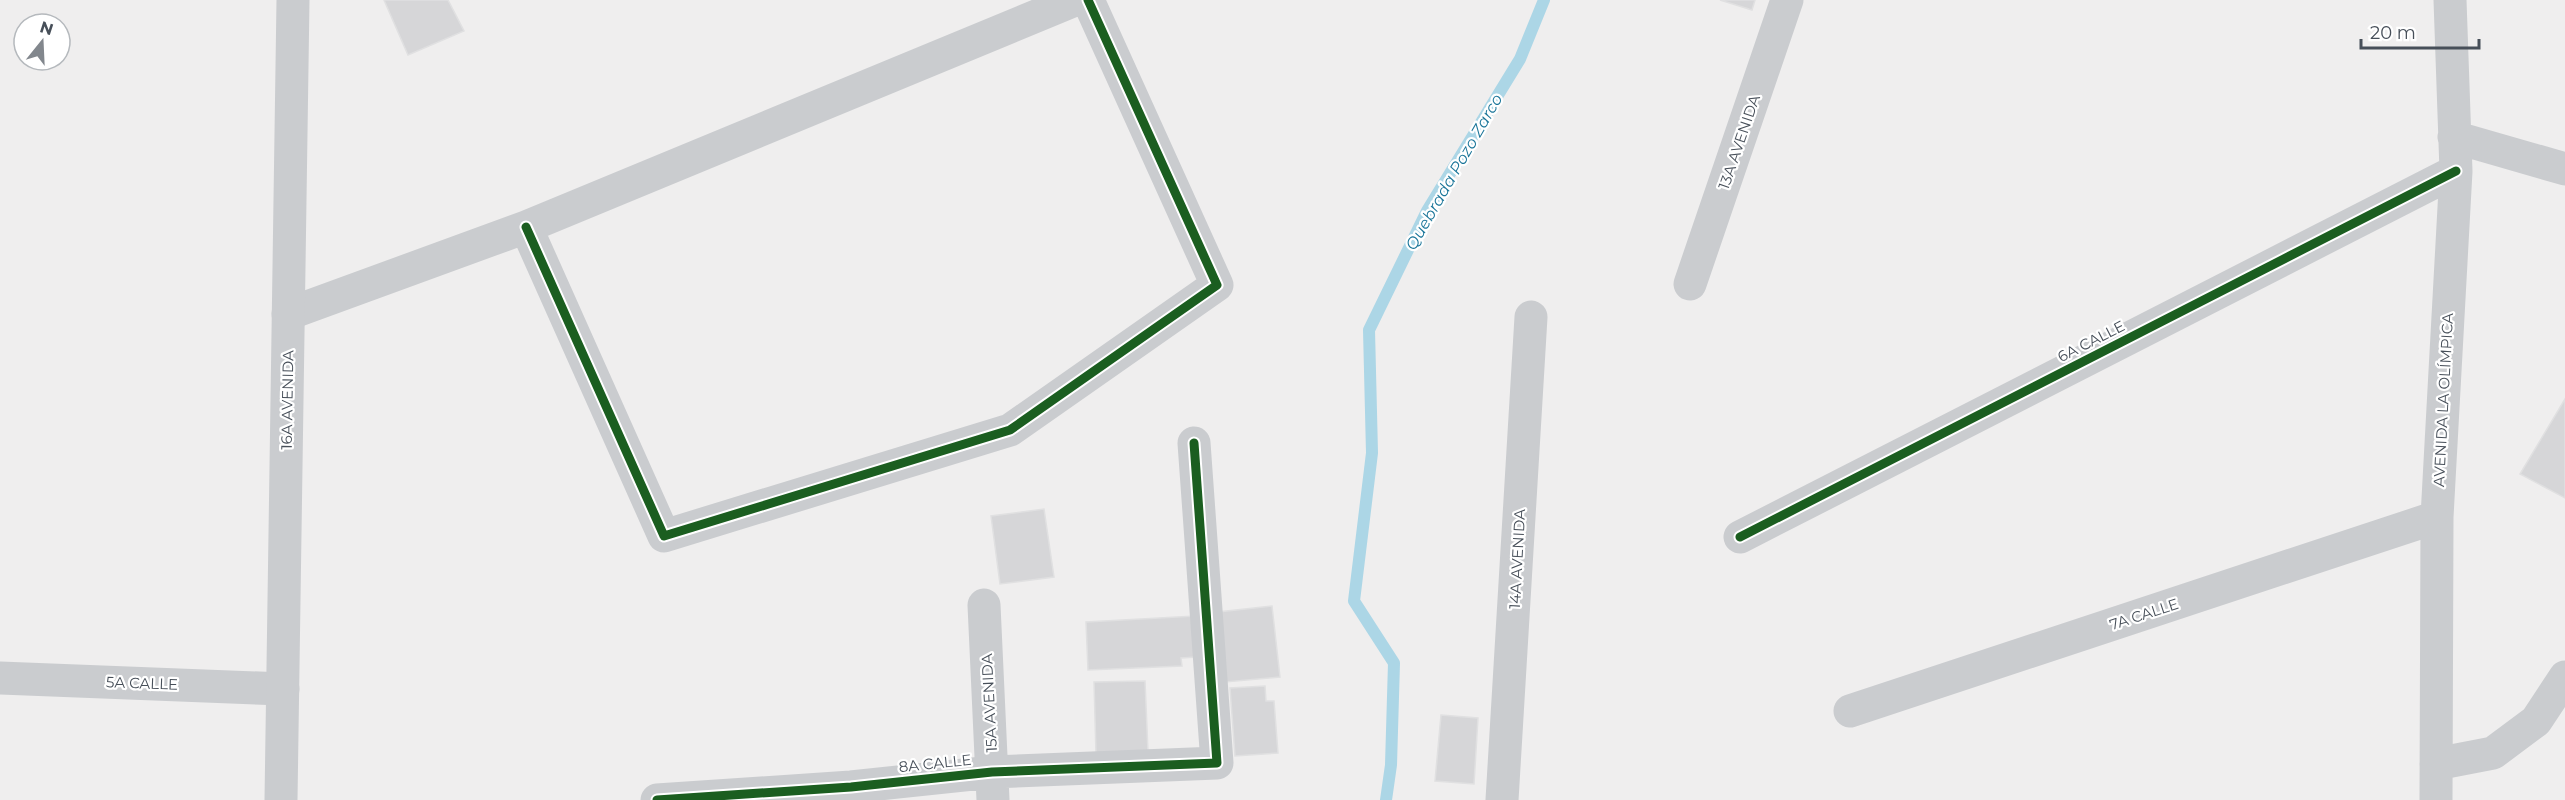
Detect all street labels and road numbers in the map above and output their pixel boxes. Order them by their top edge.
street label: 13A AVENIDA [1714,92,1764,192]
street label: AVENIDA LA OLÍMPICA [2429,312,2457,487]
street label: 6A CALLE [2054,316,2128,366]
street label: 16A AVENIDA [277,350,297,450]
street label: 14A AVENIDA [1505,508,1529,610]
street label: 7A CALLE [2107,594,2181,634]
street label: 15A AVENIDA [977,653,1001,753]
street label: 5A CALLE [106,672,178,694]
street label: 8A CALLE [898,750,972,776]

